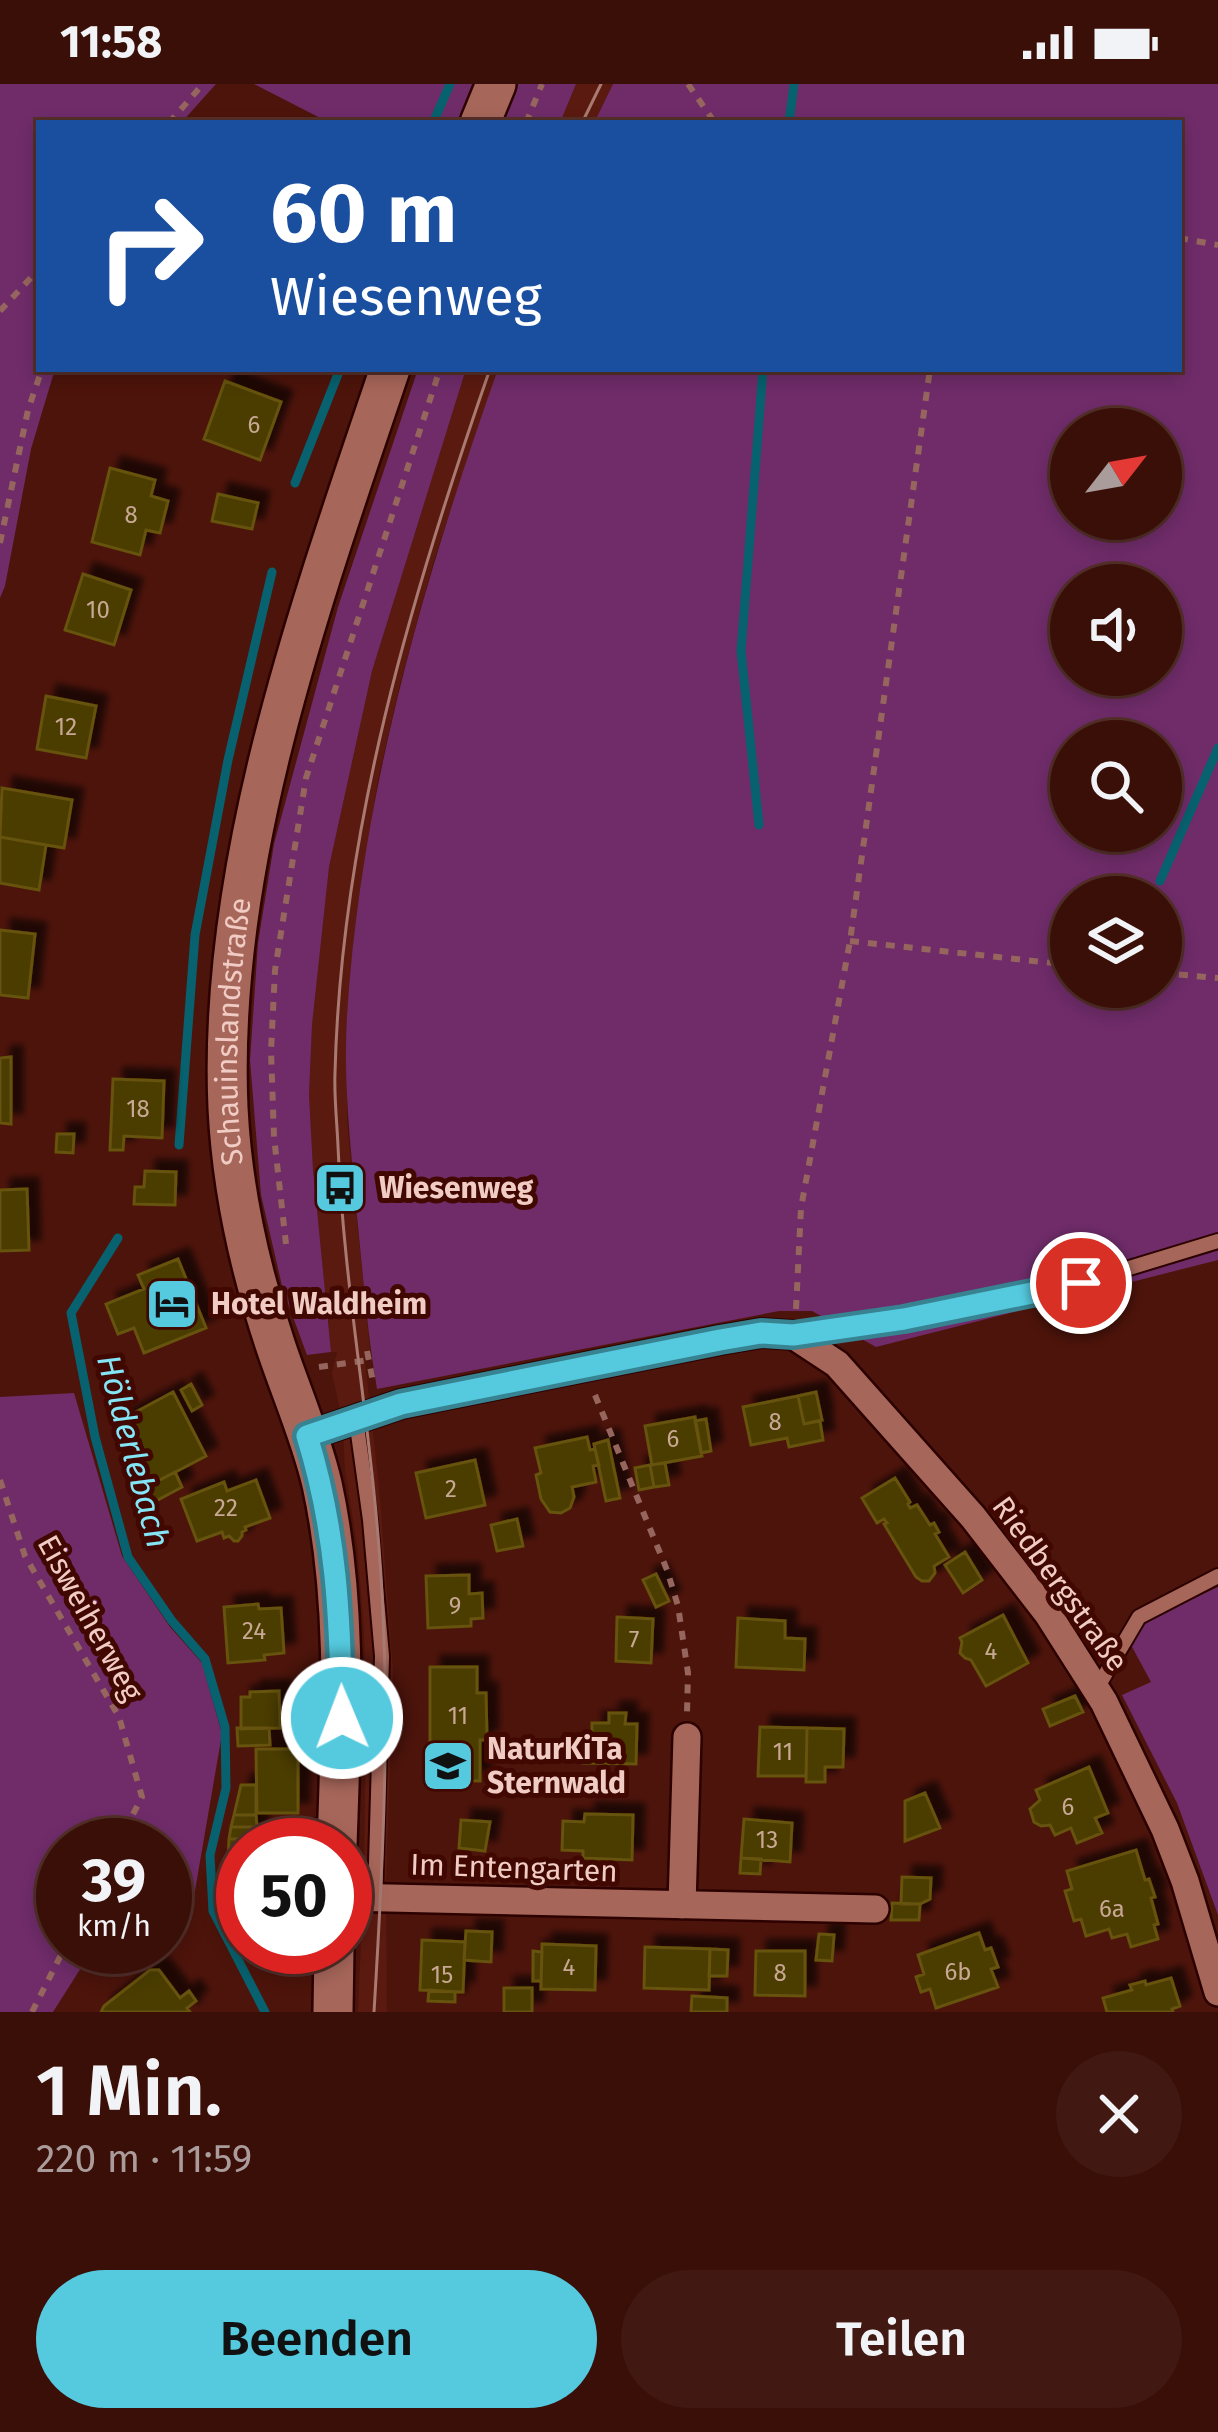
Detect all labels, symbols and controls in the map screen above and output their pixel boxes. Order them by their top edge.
text: 11:58 [60,15,162,69]
text: 60 m [270,163,457,264]
icon: right [72,168,228,324]
text: Wiesenweg [270,265,542,329]
north arrow [1050,408,1182,540]
map controls [1050,408,1182,1008]
house number: 6 [248,411,260,439]
house number: 8 [124,501,138,529]
button: sound [1050,564,1182,696]
house number: 10 [86,596,110,624]
house number: 12 [55,713,77,741]
button: search [1050,720,1182,852]
button: layers [1050,876,1182,1008]
street label: Schauinslandstraße [209,895,259,1168]
house number: 18 [126,1095,150,1123]
bus stop icon: Wiesenweg [312,1160,368,1216]
place label: Wiesenweg [379,1170,534,1206]
pin [1030,1232,1132,1334]
icon: arrive [1048,1250,1114,1316]
hotel icon: Hotel Waldheim [144,1276,200,1332]
place label: Hotel Waldheim [211,1286,427,1322]
water label: Hölderlebach [88,1350,178,1552]
house number: 8 [768,1408,782,1436]
house number: 6 [667,1425,679,1453]
house number: 2 [445,1475,457,1503]
street label: Riedbergstraße [984,1490,1136,1678]
house number: 22 [214,1494,238,1522]
street label: Eisweiherweg [30,1529,150,1707]
house number: 9 [449,1592,461,1620]
house number: 24 [242,1617,266,1645]
house number: 7 [629,1626,639,1654]
house number: 4 [985,1637,998,1665]
position arrow [279,1655,405,1781]
house number: 11 [448,1702,468,1730]
place label: NaturKiTa Sternwald [487,1731,626,1801]
school or university icon: NaturKiTa Sternwald [420,1738,476,1794]
house number: 11 [773,1738,793,1766]
house number: 6 [1062,1793,1074,1821]
speed limit sign: 50 [216,1818,372,1974]
house number: 13 [756,1826,778,1854]
text: 39 [82,1845,146,1917]
street label: Im Entengarten [410,1846,618,1890]
house number: 6a [1099,1895,1125,1923]
text: km/h [77,1908,151,1944]
house number: 4 [563,1953,576,1981]
house number: 6b [944,1958,972,1986]
house number: 8 [773,1959,787,1987]
house number: 15 [431,1961,453,1989]
text: 1 Min. [36,2048,222,2134]
button: close [1056,2051,1182,2177]
text: 220 m · 11:59 [36,2136,252,2182]
button: Beenden [36,2270,597,2408]
button: Teilen [621,2270,1182,2408]

